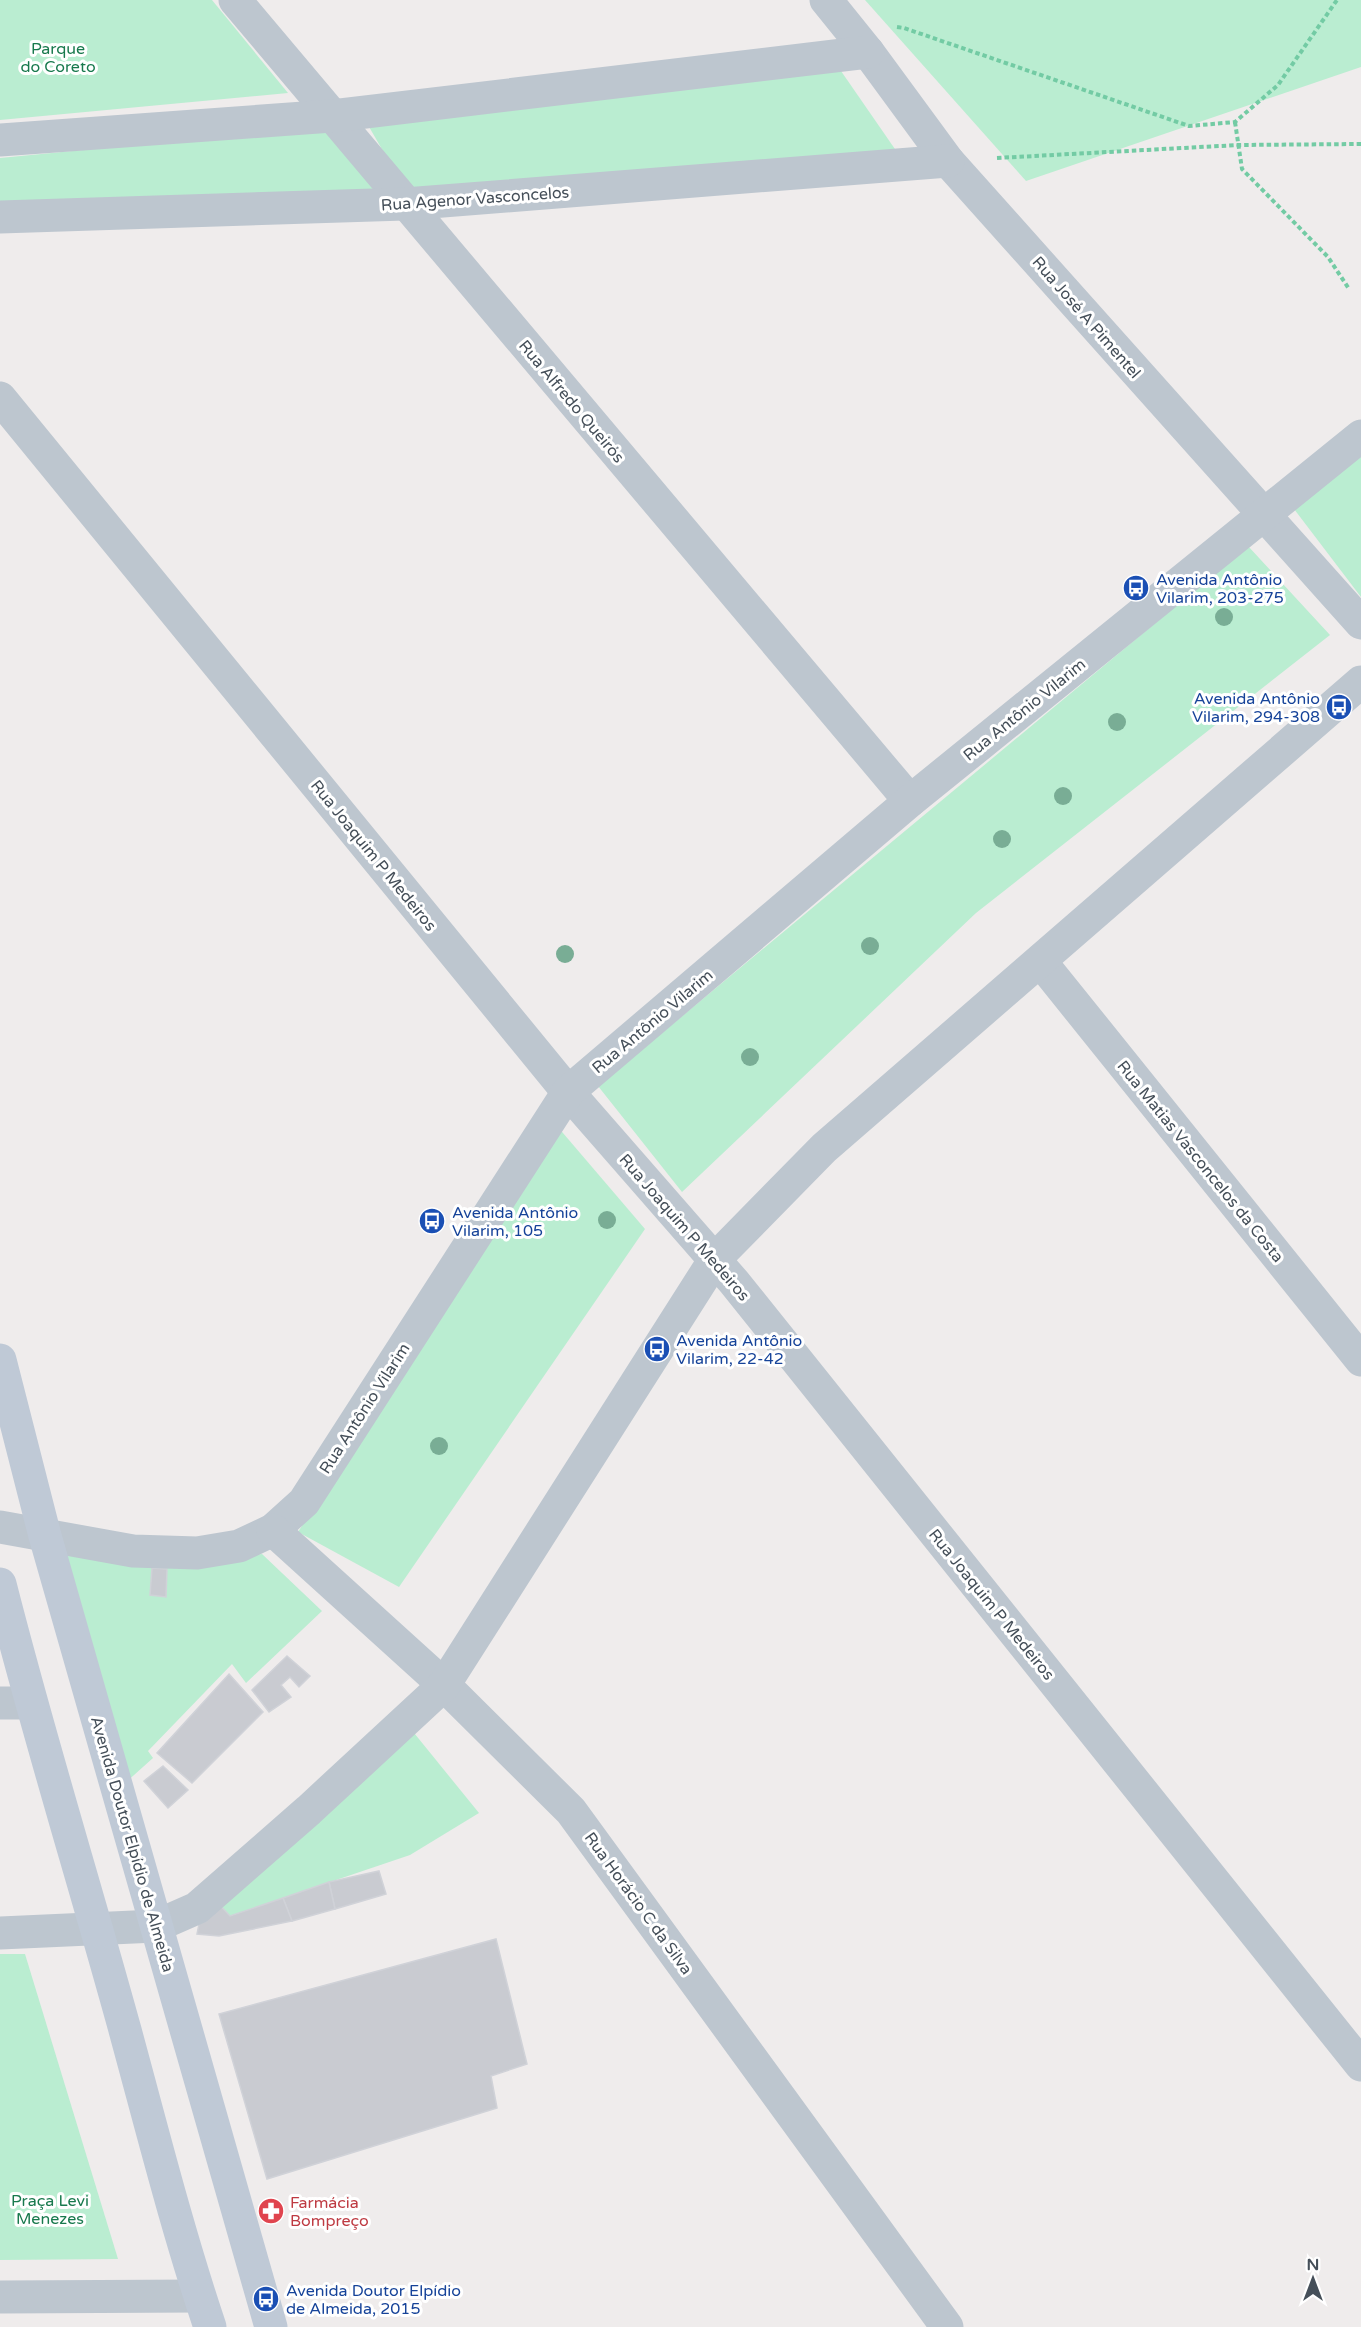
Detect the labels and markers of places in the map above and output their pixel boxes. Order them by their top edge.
place label: Avenida Antônio Vilarim, 203-275 [1156,570,1284,608]
bus stop icon: Avenida Antônio Vilarim, 203-275 [1121,573,1151,603]
place label: Avenida Antônio Vilarim, 294-308 [1192,689,1320,727]
bus stop icon: Avenida Antônio Vilarim, 294-308 [1324,692,1354,722]
place label: Avenida Antônio Vilarim, 105 [452,1203,578,1241]
bus stop icon: Avenida Antônio Vilarim, 105 [417,1206,447,1236]
place label: Avenida Antônio Vilarim, 22-42 [676,1331,802,1369]
bus stop icon: Avenida Antônio Vilarim, 22-42 [642,1334,672,1364]
place label: Farmácia Bompreço [290,2193,369,2231]
pharmacy icon: Farmácia Bompreço [256,2196,286,2226]
place label: Avenida Doutor Elpídio de Almeida, 2015 [286,2281,461,2319]
bus stop icon: Avenida Doutor Elpídio de Almeida, 2015 [251,2284,281,2314]

